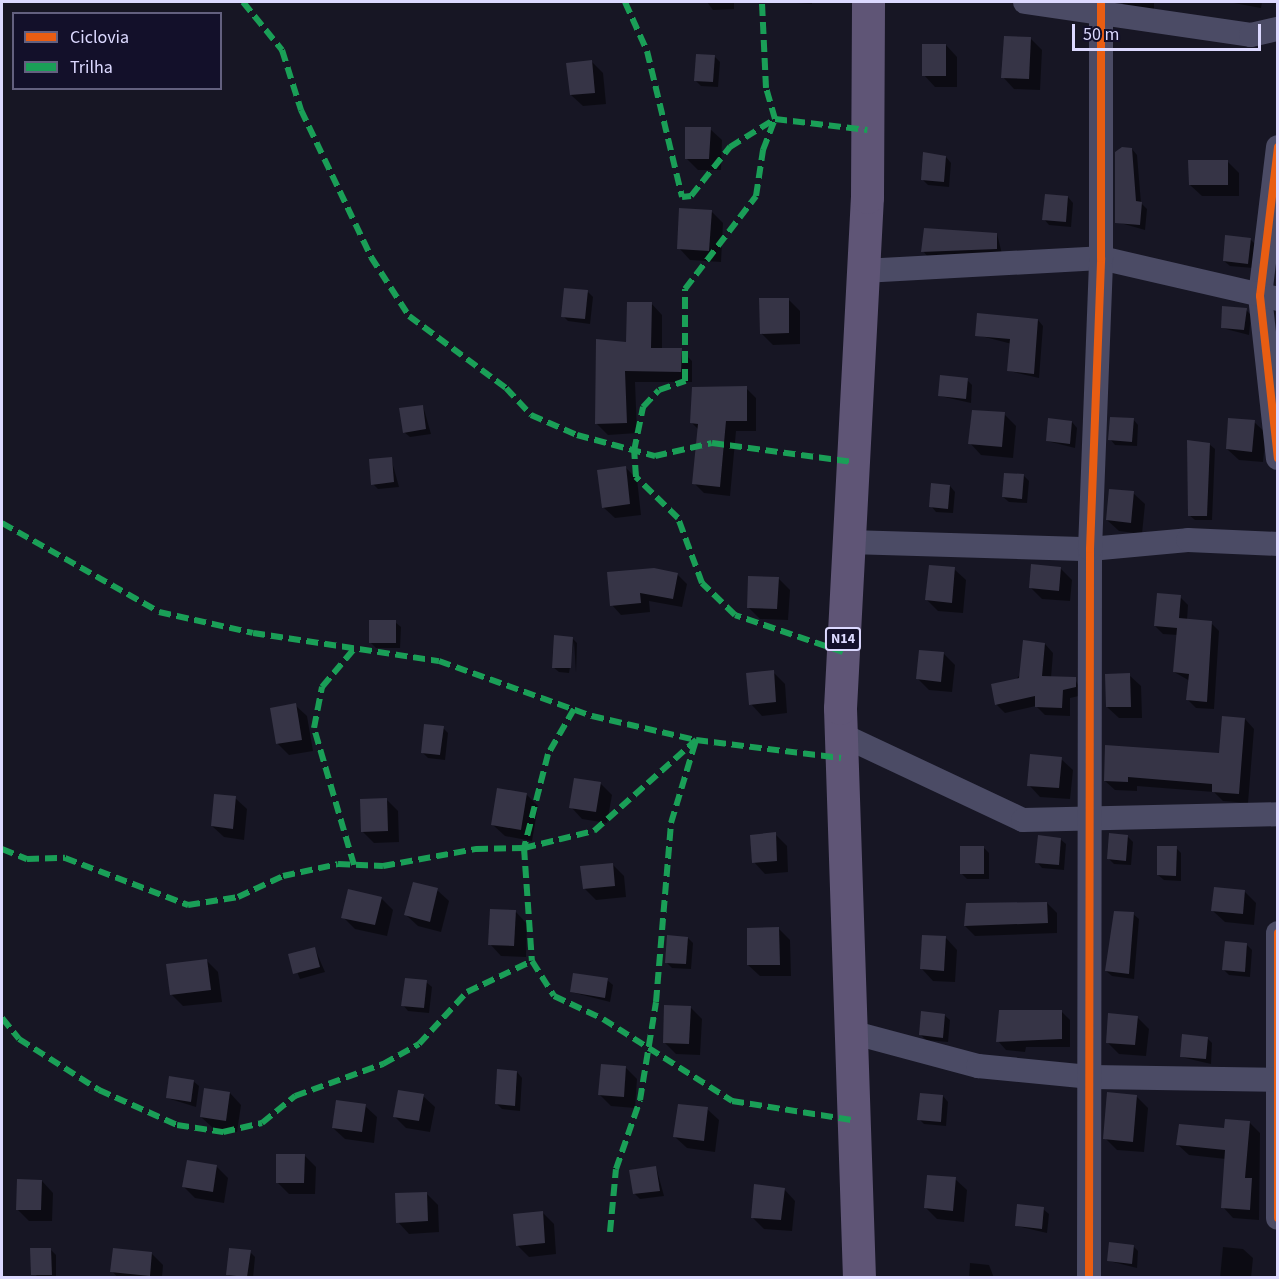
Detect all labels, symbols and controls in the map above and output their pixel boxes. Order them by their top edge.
legend [12,12,222,90]
scale bar [1075,12,1264,50]
text: 50 m [1083,22,1119,47]
text: Ciclovia [70,25,129,50]
text: Trilha [70,55,113,80]
road number: N14 [824,628,862,650]

